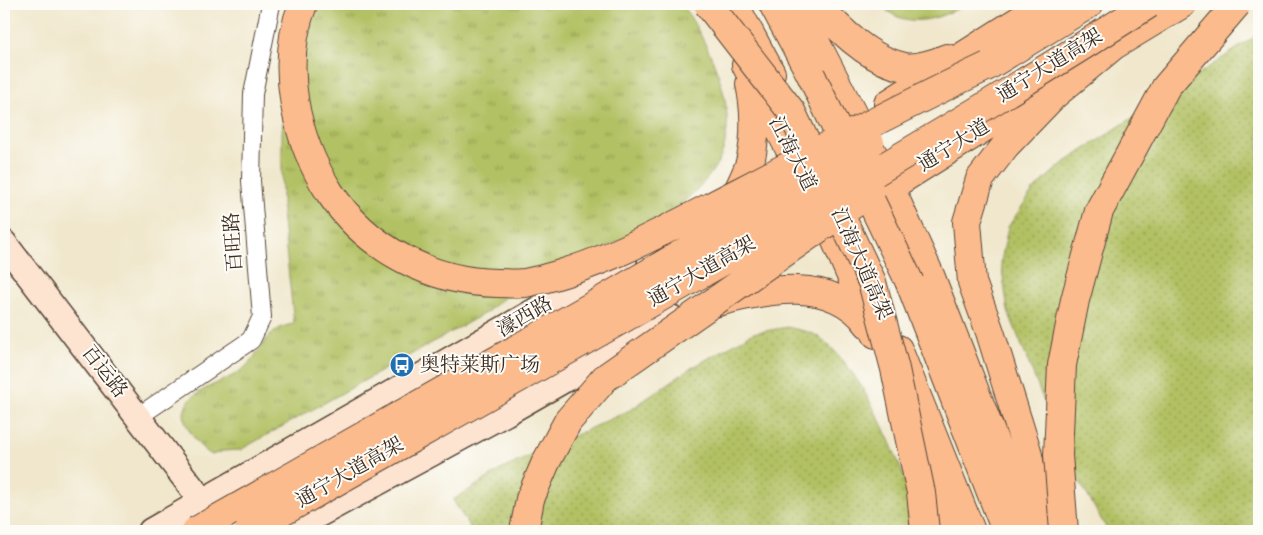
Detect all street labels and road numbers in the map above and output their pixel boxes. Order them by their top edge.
street label: 通宁大道高架 [992,24,1108,108]
street label: 江海大道 [763,113,821,195]
street label: 通宁大道 [913,114,995,178]
street label: 江海大道高架 [825,204,897,324]
street label: 百旺路 [219,211,249,273]
street label: 通宁大道高架 [644,231,760,313]
street label: 濠西路 [493,291,557,343]
street label: 百运路 [76,341,132,403]
street label: 通宁大道高架 [292,432,408,514]

